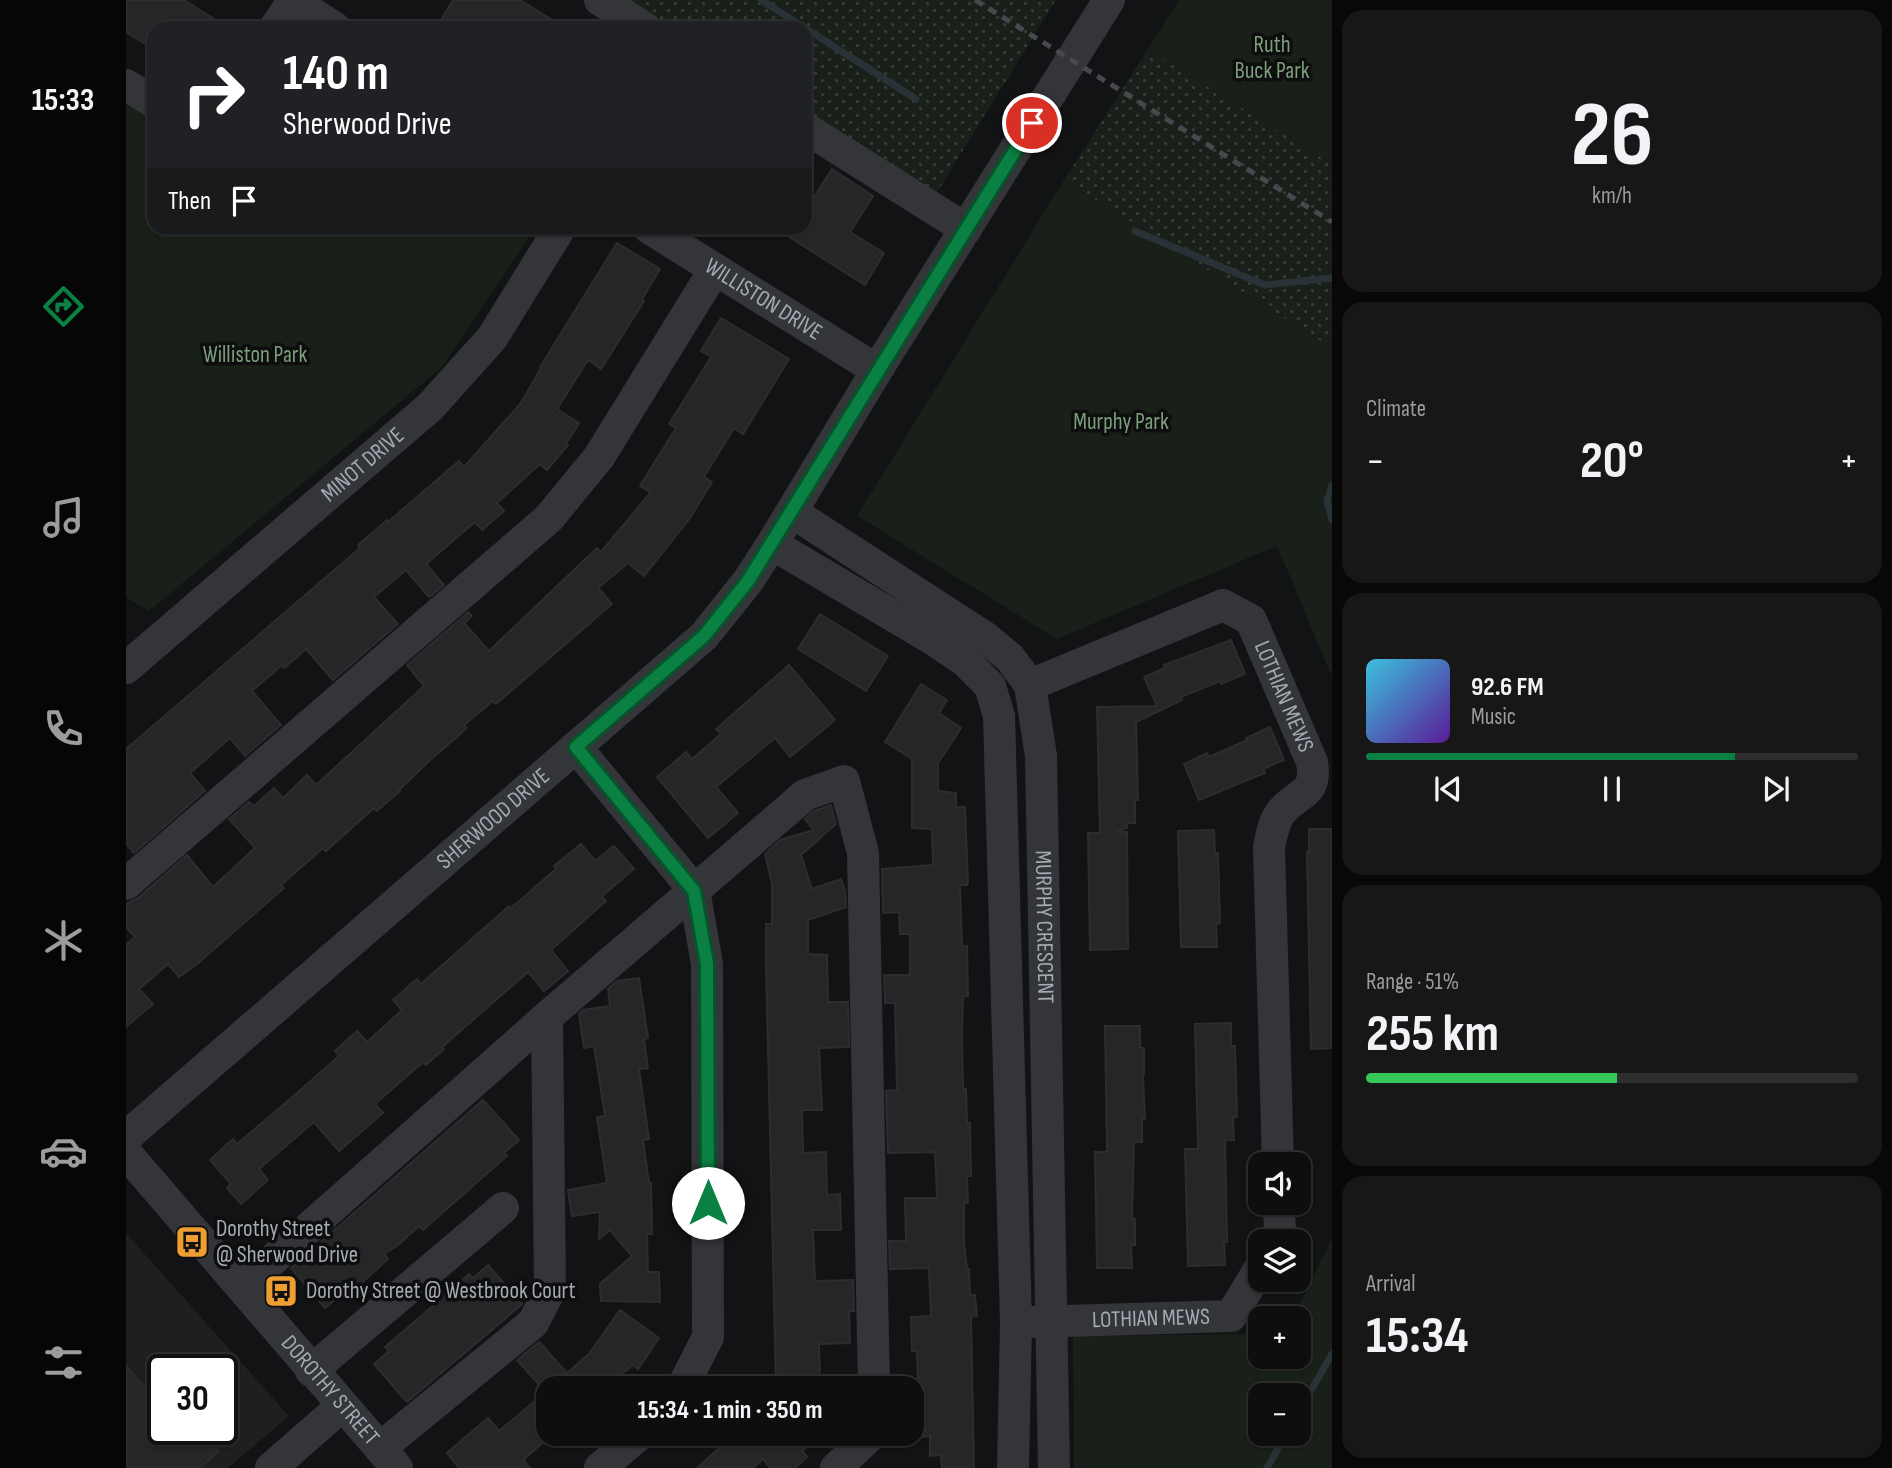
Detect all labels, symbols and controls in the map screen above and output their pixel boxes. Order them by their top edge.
park label: Ruth Buck Park [1234,31,1310,85]
text: 140 m [283,45,389,104]
icon: right [168,49,259,140]
text: 15:33 [32,81,94,120]
text: 26 [1571,82,1653,191]
pin [1002,93,1062,153]
icon: arrive [1013,104,1051,142]
text: Sherwood Drive [283,105,452,144]
icon: arrive [225,182,263,220]
text: km/h [1592,182,1632,210]
text: Then [168,186,211,217]
street label: WILLISTON DRIVE [700,252,828,346]
icon: directions [39,282,88,331]
park label: Williston Park [203,341,307,369]
text: Climate [1366,395,1426,423]
park label: Murphy Park [1073,408,1169,436]
street label: MINOT DRIVE [315,421,410,508]
text: 20° [1580,430,1644,493]
text: − [1366,439,1385,484]
text: + [1839,439,1858,484]
icon: music [39,493,88,542]
street label: LOTHIAN MEWS [1248,637,1320,756]
text: 92.6 FM [1471,672,1544,703]
text: Music [1471,703,1516,731]
icon: phone [39,704,88,753]
street label: SHERWOOD DRIVE [431,762,555,875]
icon: previous [1429,770,1467,808]
icon: pause [1593,770,1631,808]
icon: next [1757,770,1795,808]
street label: MURPHY CRESCENT [1029,850,1060,1004]
icon: climate [39,916,88,965]
text: Range · 51% [1366,968,1459,996]
text: 255 km [1366,1003,1499,1066]
icon: car [39,1127,88,1176]
map controls [1248,1152,1311,1446]
button: sound [1248,1152,1311,1215]
position arrow [671,1166,745,1240]
place label: Dorothy Street @ Sherwood Drive [216,1215,358,1269]
bus stop icon: Dorothy Street @ Sherwood Drive [173,1223,211,1261]
button: layers [1248,1229,1311,1292]
text: Arrival [1366,1270,1415,1298]
bus stop icon: Dorothy Street @ Westbrook Court [262,1272,300,1310]
place label: Dorothy Street @ Westbrook Court [306,1277,575,1305]
street label: LOTHIAN MEWS [1092,1303,1210,1334]
text: 15:34 [1366,1305,1468,1368]
button: + [1248,1306,1311,1369]
street label: DOROTHY STREET [275,1329,385,1451]
icon: filters [39,1338,88,1387]
speed limit sign: 30 [147,1354,238,1445]
button: − [1248,1383,1311,1446]
text: 15:34 · 1 min · 350 m [638,1395,822,1426]

